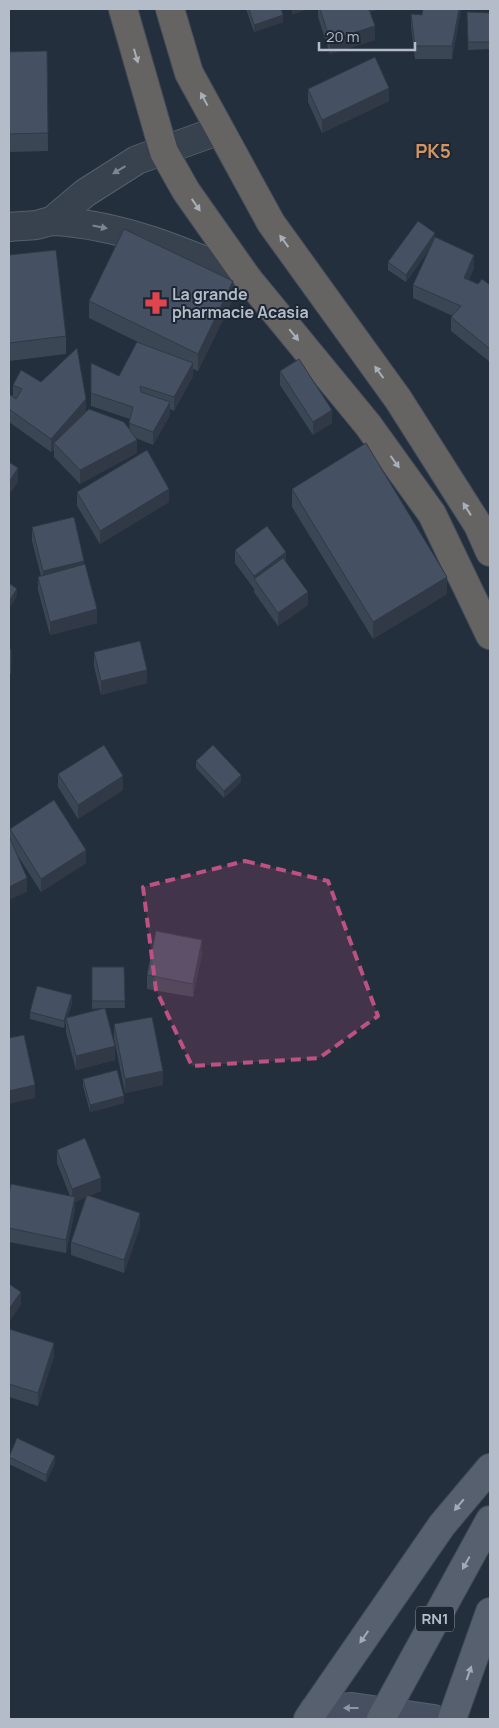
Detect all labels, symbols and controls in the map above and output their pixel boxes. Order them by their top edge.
scale bar [319,20,415,52]
text: 20 m [326,26,359,47]
one-way arrow [133,48,141,63]
one-way arrow [199,93,208,106]
district label: PK5 [415,138,451,164]
one-way arrow [113,166,126,175]
one-way arrow [191,198,201,212]
one-way arrow [92,223,108,231]
one-way arrow [279,234,289,248]
place label: La grande pharmacie Acasia [172,283,309,323]
pharmacy icon: La grande pharmacie Acasia [143,290,169,316]
one-way arrow [288,328,299,341]
one-way arrow [374,365,384,379]
one-way arrow [389,455,400,468]
one-way arrow [463,502,472,515]
one-way arrow [454,1498,465,1511]
one-way arrow [462,1556,471,1569]
road number: RN1 [416,1606,454,1632]
one-way arrow [359,1630,369,1644]
one-way arrow [466,1666,473,1681]
one-way arrow [343,1704,359,1712]

